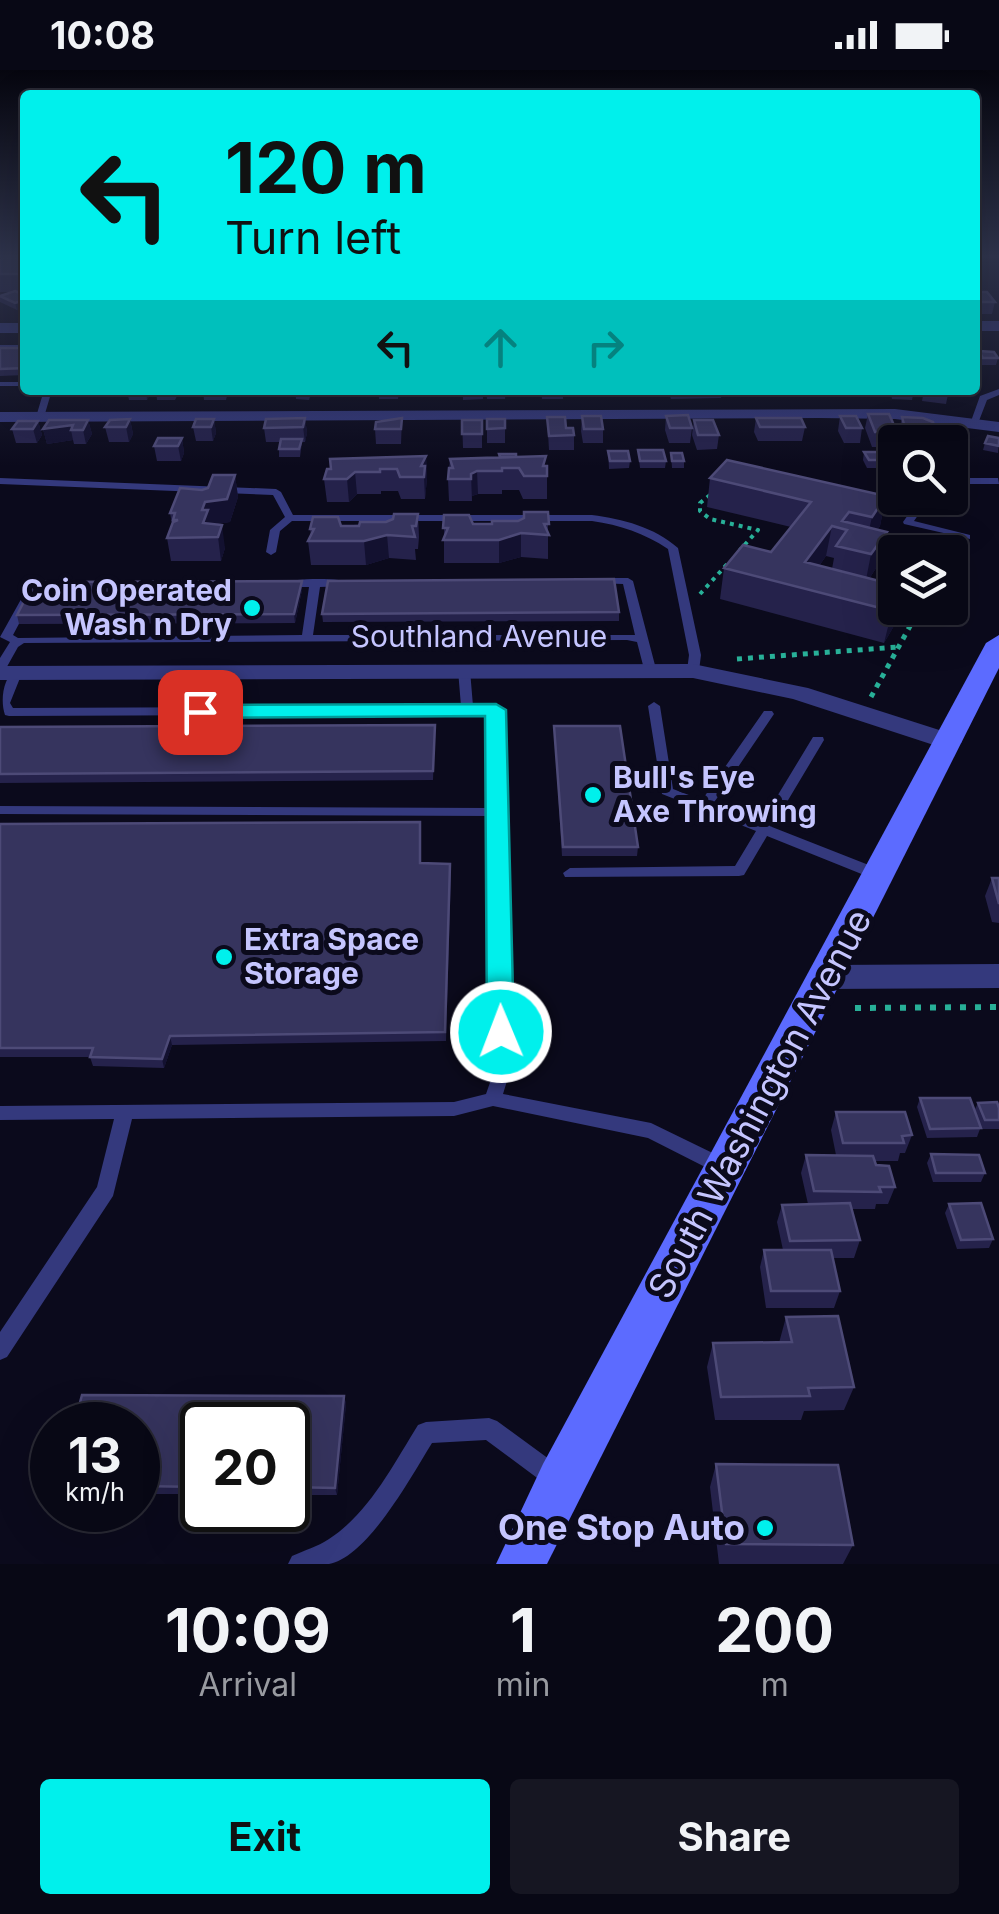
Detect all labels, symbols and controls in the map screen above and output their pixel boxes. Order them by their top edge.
text: 10:08 [50,12,155,58]
text: 120 m [225,125,427,210]
icon: left [60,130,190,260]
text: Turn left [225,210,401,265]
icon: left [368,320,423,375]
icon: ahead [473,320,528,375]
icon: right [578,320,633,375]
map controls [878,425,968,625]
button: search [878,425,968,515]
button: layers [878,535,968,625]
place label: Coin Operated Wash n Dry [21,572,232,642]
marker: Coin Operated Wash n Dry [241,597,263,619]
street label: Southland Avenue [351,618,607,654]
pin [158,670,243,755]
icon: arrive [173,685,228,740]
place label: Bull's Eye Axe Throwing [613,759,817,829]
marker: Bull's Eye Axe Throwing [582,784,604,806]
street label: South Washington Avenue [639,902,879,1305]
place label: Extra Space Storage [244,921,419,991]
marker: Extra Space Storage [213,946,235,968]
position arrow [449,980,553,1084]
speed limit sign: 20 [180,1402,310,1532]
text: 13 [68,1425,122,1485]
text: km/h [65,1477,125,1507]
place label: One Stop Auto [498,1506,745,1548]
marker: One Stop Auto [754,1517,776,1539]
text: 10:09 [165,1594,331,1666]
text: 1 [510,1594,536,1666]
text: 200 [715,1594,834,1666]
text: Arrival [199,1665,297,1704]
text: min [496,1665,550,1704]
text: m [761,1665,789,1704]
button: Exit [40,1779,490,1894]
button: Share [510,1779,959,1894]

